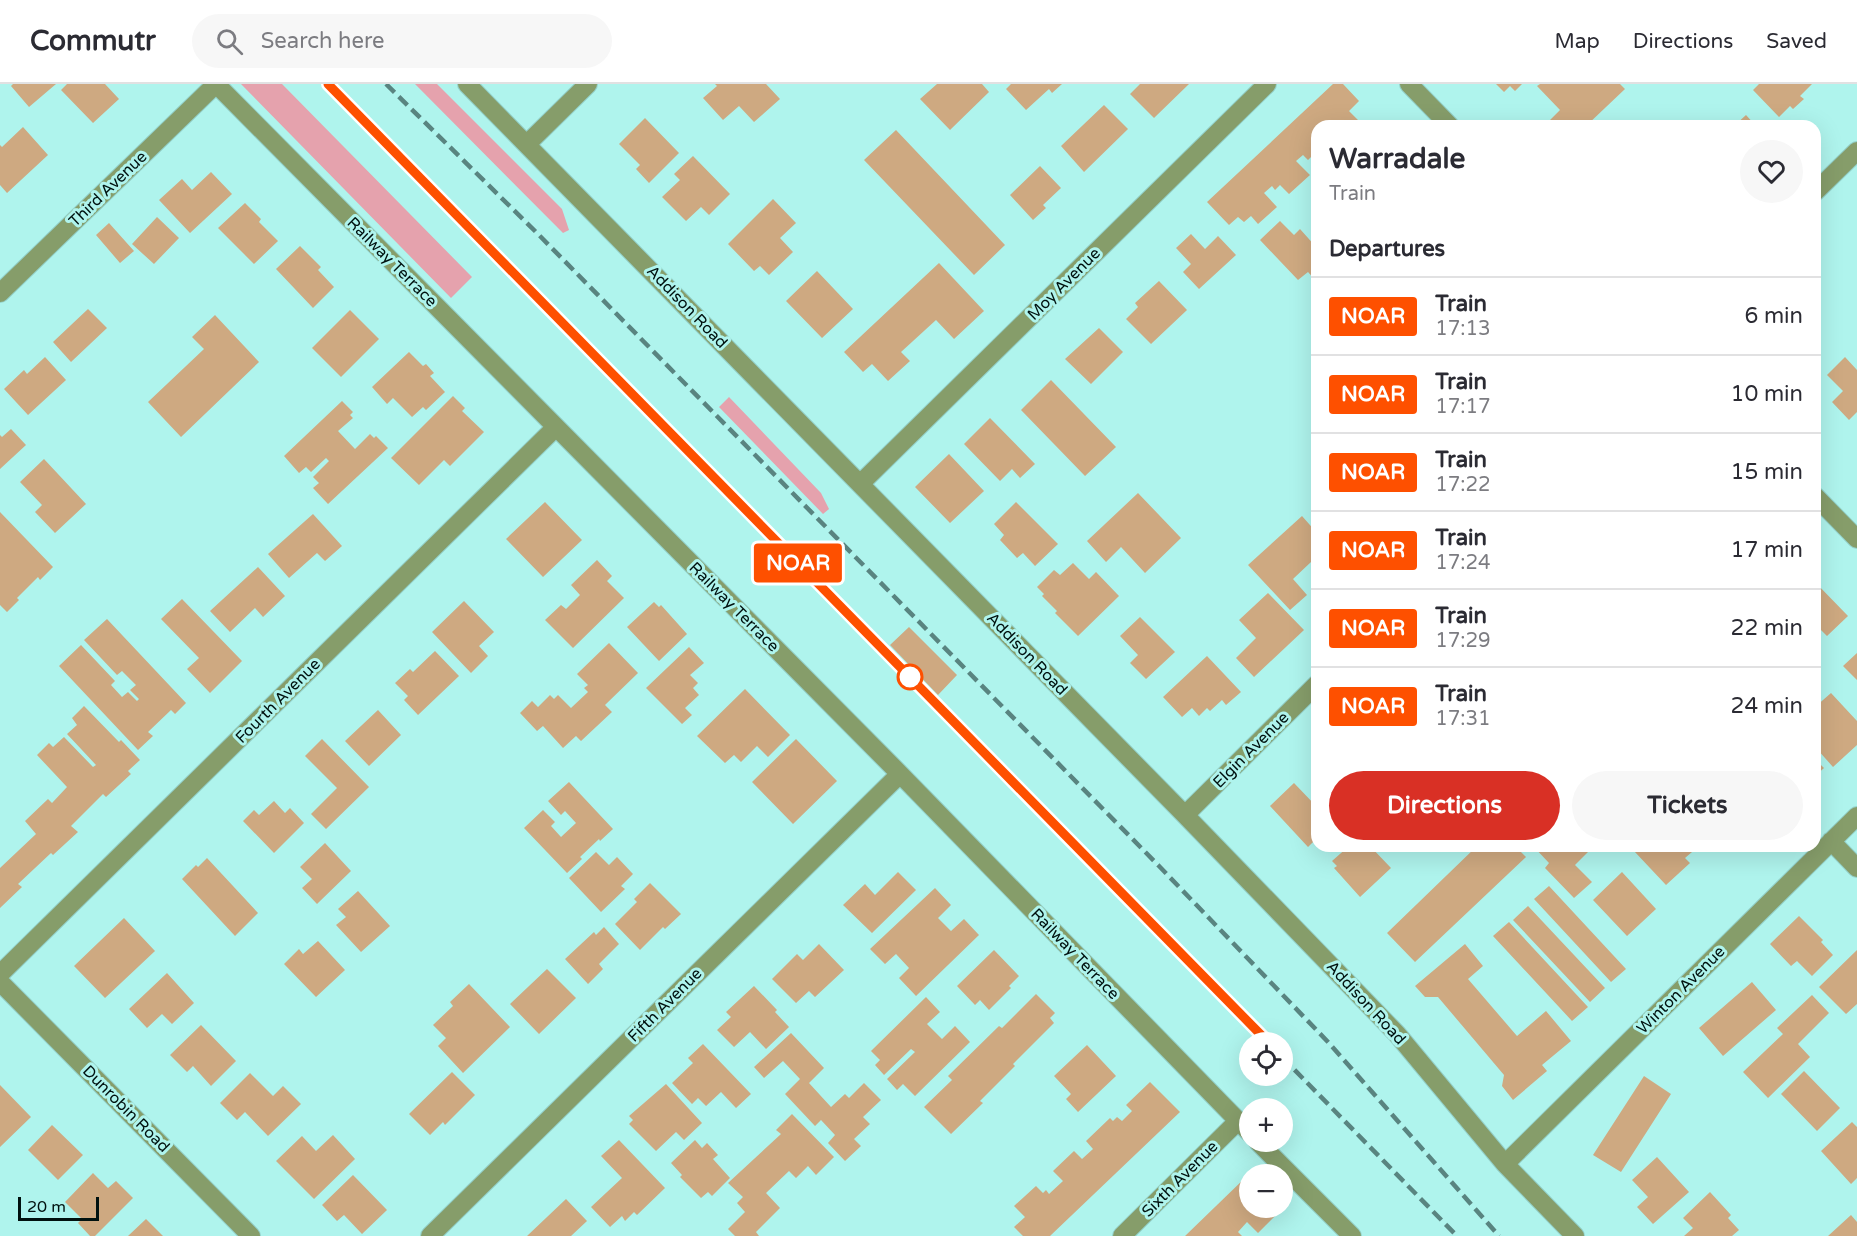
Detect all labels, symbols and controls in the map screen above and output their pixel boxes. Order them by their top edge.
search box [192,14,612,68]
text: Commutr [30,24,156,58]
icon: search [213,25,246,58]
text: Search here [261,28,385,54]
text: Map [1554,29,1600,54]
text: Directions [1633,29,1733,54]
text: Saved [1766,29,1827,54]
button: heart [1740,140,1803,203]
text: Warradale [1329,142,1465,176]
street label: Third Avenue [65,147,151,231]
text: Train [1329,182,1376,206]
street label: Railway Terrace [343,213,441,311]
text: Departures [1329,236,1445,262]
street label: Moy Avenue [1023,243,1105,325]
street label: Addison Road [642,261,732,353]
text: Train [1435,291,1487,317]
text: 6 min [1744,303,1803,329]
text: NOAR [1341,304,1405,329]
text: 17:13 [1435,317,1491,341]
text: Train [1435,369,1487,395]
text: 10 min [1731,381,1803,407]
text: NOAR [1341,382,1405,407]
text: 17:17 [1435,395,1491,419]
text: Train [1435,447,1487,473]
text: 15 min [1731,459,1803,485]
text: NOAR [1341,460,1405,485]
text: 17:22 [1435,473,1491,497]
text: Train [1435,525,1487,551]
text: 17 min [1731,537,1803,563]
text: NOAR [1341,538,1405,563]
line badge: NOAR [756,544,840,582]
text: NOAR [766,551,830,576]
text: 17:24 [1435,551,1491,575]
street label: Railway Terrace [685,558,783,656]
text: Train [1435,603,1487,629]
street label: Addison Road [982,608,1072,700]
text: 22 min [1731,615,1803,641]
text: NOAR [1341,616,1405,641]
text: 17:29 [1435,629,1491,653]
street label: Fourth Avenue [231,654,325,748]
unlabelled marker [897,664,923,690]
text: Train [1435,681,1487,707]
text: 24 min [1731,693,1803,719]
text: NOAR [1341,694,1405,719]
text: 17:31 [1435,707,1491,731]
street label: Elgin Avenue [1209,708,1293,792]
button: Directions [1329,771,1560,840]
button: Tickets [1572,771,1803,840]
street label: Railway Terrace [1026,904,1124,1004]
street label: Winton Avenue [1633,942,1729,1038]
street label: Addison Road [1322,957,1410,1049]
street label: Fifth Avenue [624,964,706,1046]
map controls [1239,1032,1293,1218]
button: locate [1239,1032,1293,1086]
street label: Dunrobin Road [78,1061,174,1157]
button: + [1239,1098,1293,1152]
street label: Sixth Avenue [1138,1137,1222,1221]
button: − [1239,1164,1293,1218]
scale bar [18,1194,99,1222]
text: 20 m [27,1197,66,1217]

